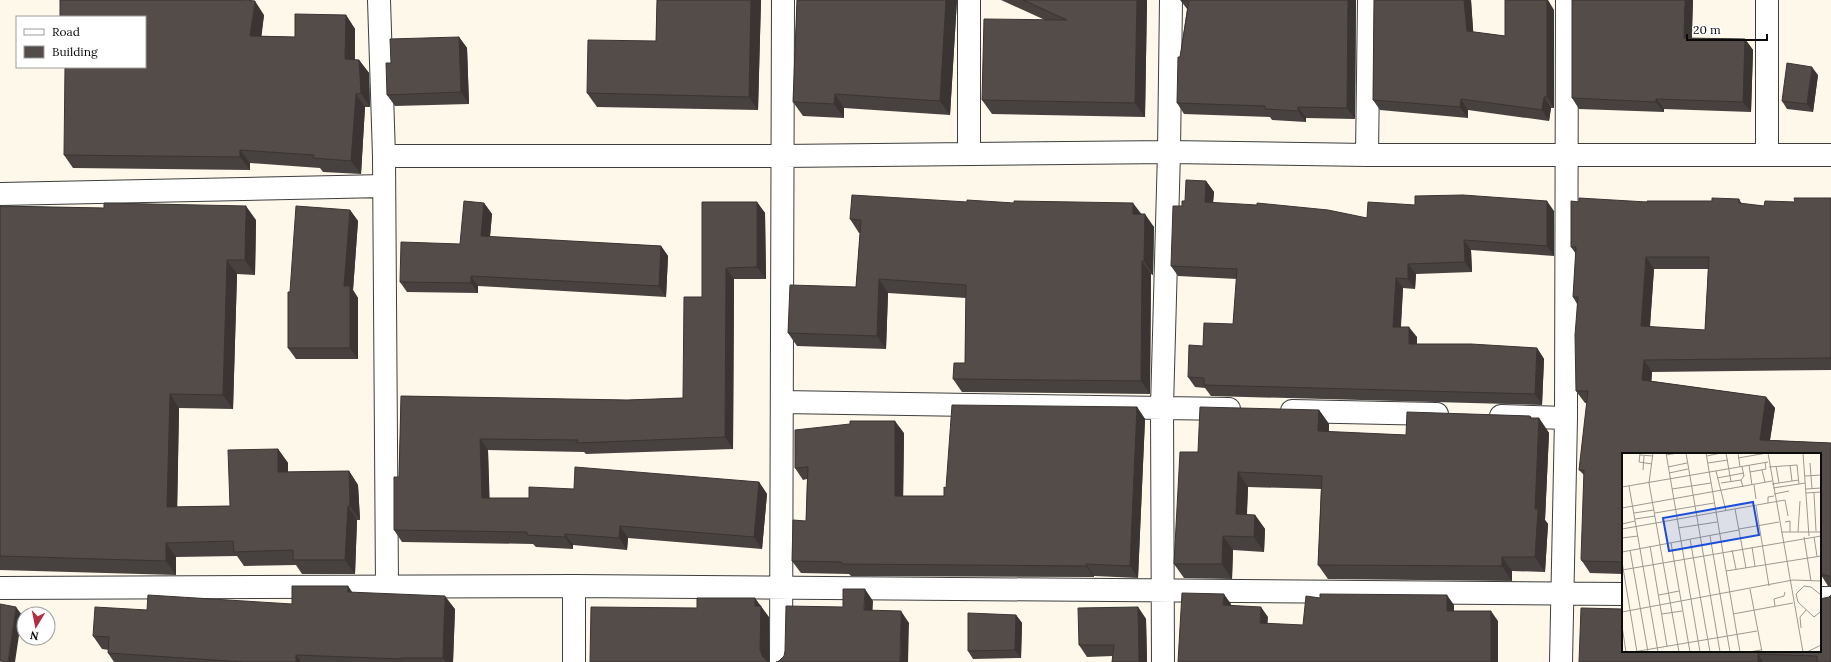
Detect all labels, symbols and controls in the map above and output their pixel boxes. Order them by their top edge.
legend [16,16,146,68]
scale bar [1687,16,1767,42]
text: 20 m [1693,22,1721,37]
text: Road [52,24,80,39]
text: Building [52,44,98,59]
inset map [1622,453,1821,652]
north arrow [16,606,56,646]
text: N [28,628,40,643]

